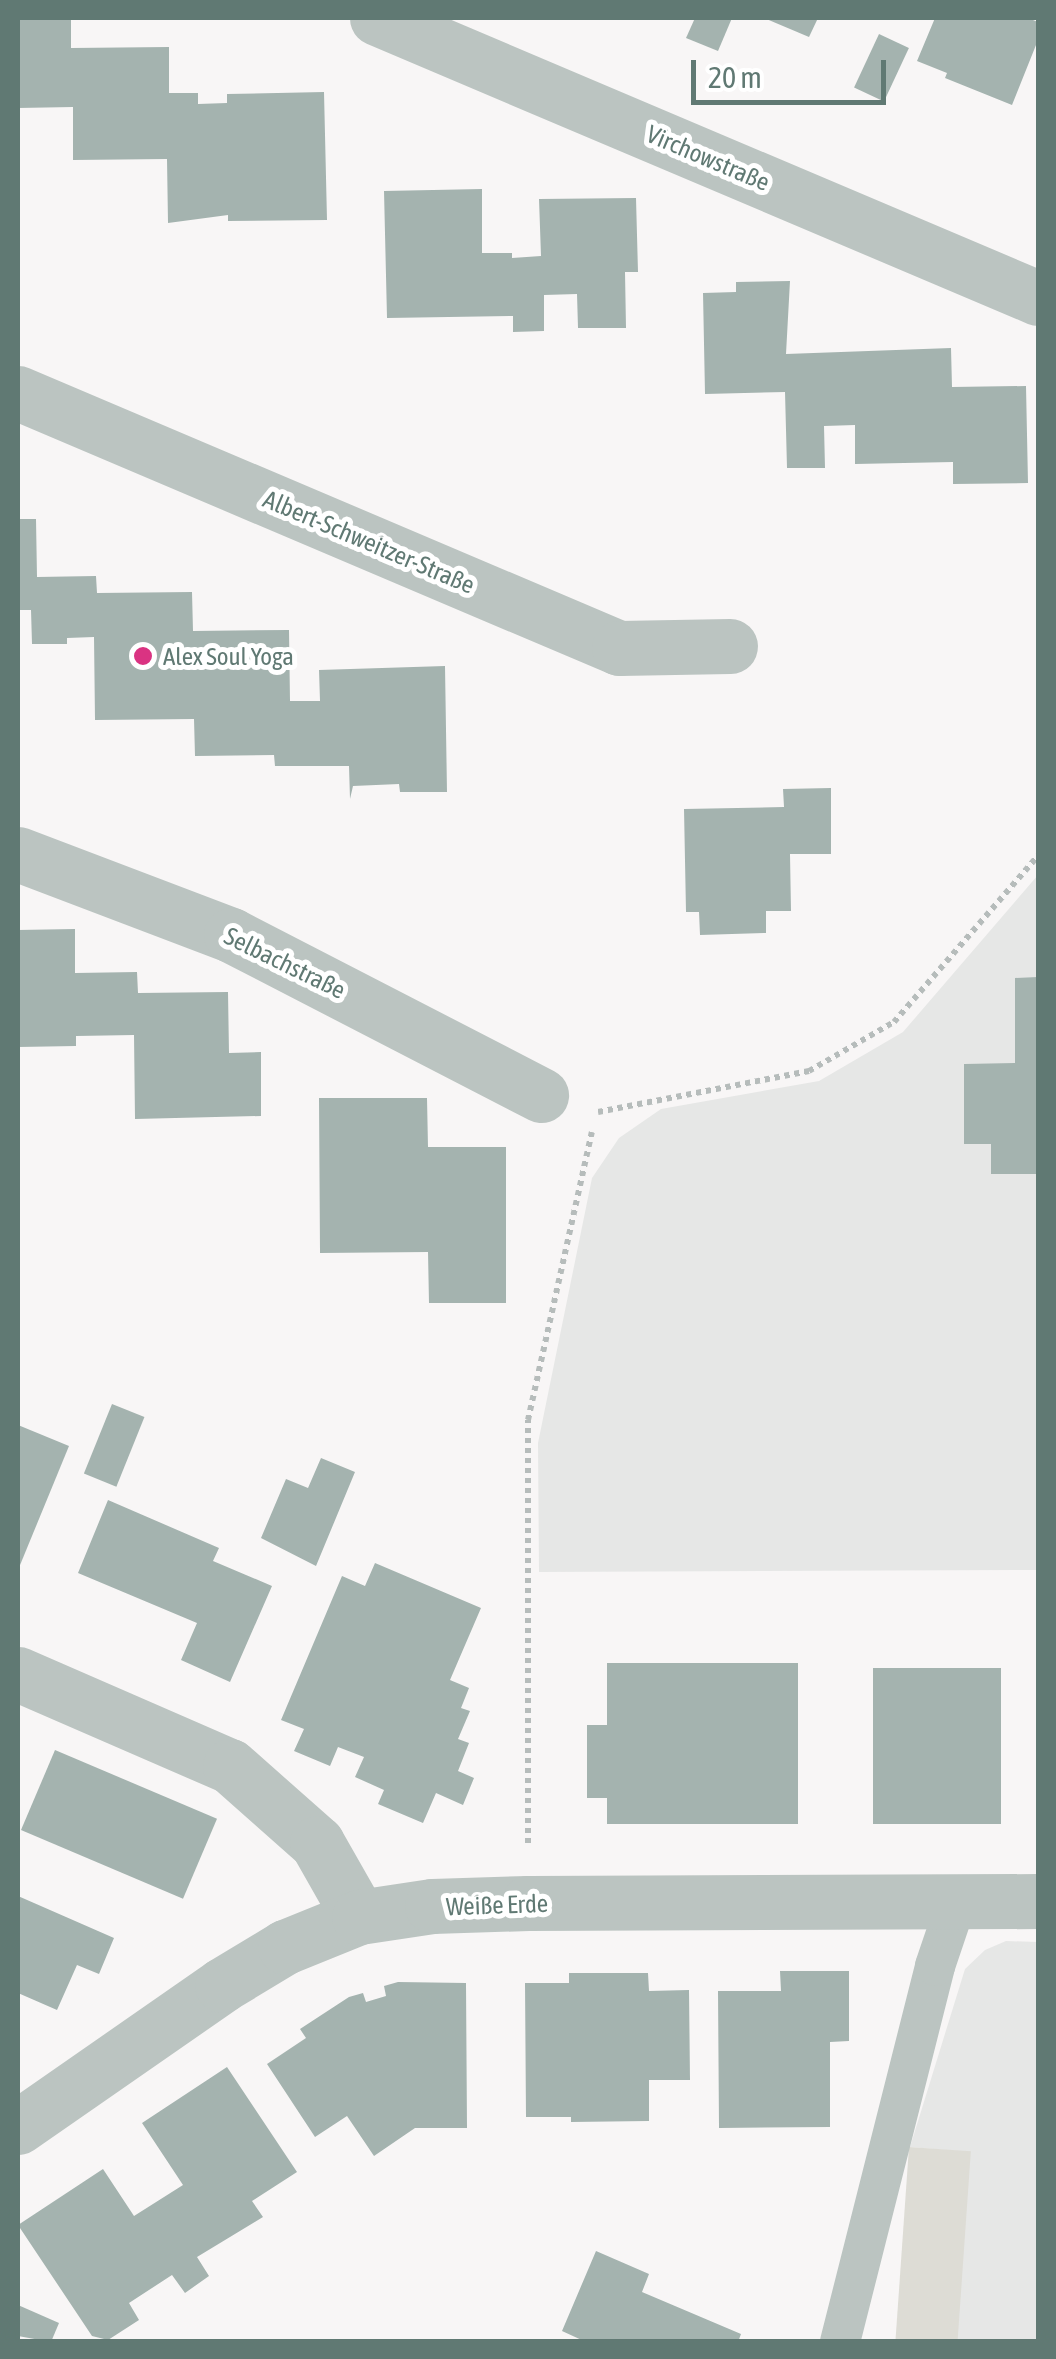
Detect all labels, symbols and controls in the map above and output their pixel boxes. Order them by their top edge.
scale bar [696,40,891,102]
text: 20 m [708,60,762,94]
street label: Virchowstraße [642,119,774,197]
street label: Albert-Schweitzer-Straße [259,484,479,600]
place label: Alex Soul Yoga [163,641,294,671]
marker: Alex Soul Yoga [132,645,154,667]
street label: Selbachstraße [220,921,350,1005]
street label: Weiße Erde [445,1888,549,1922]

